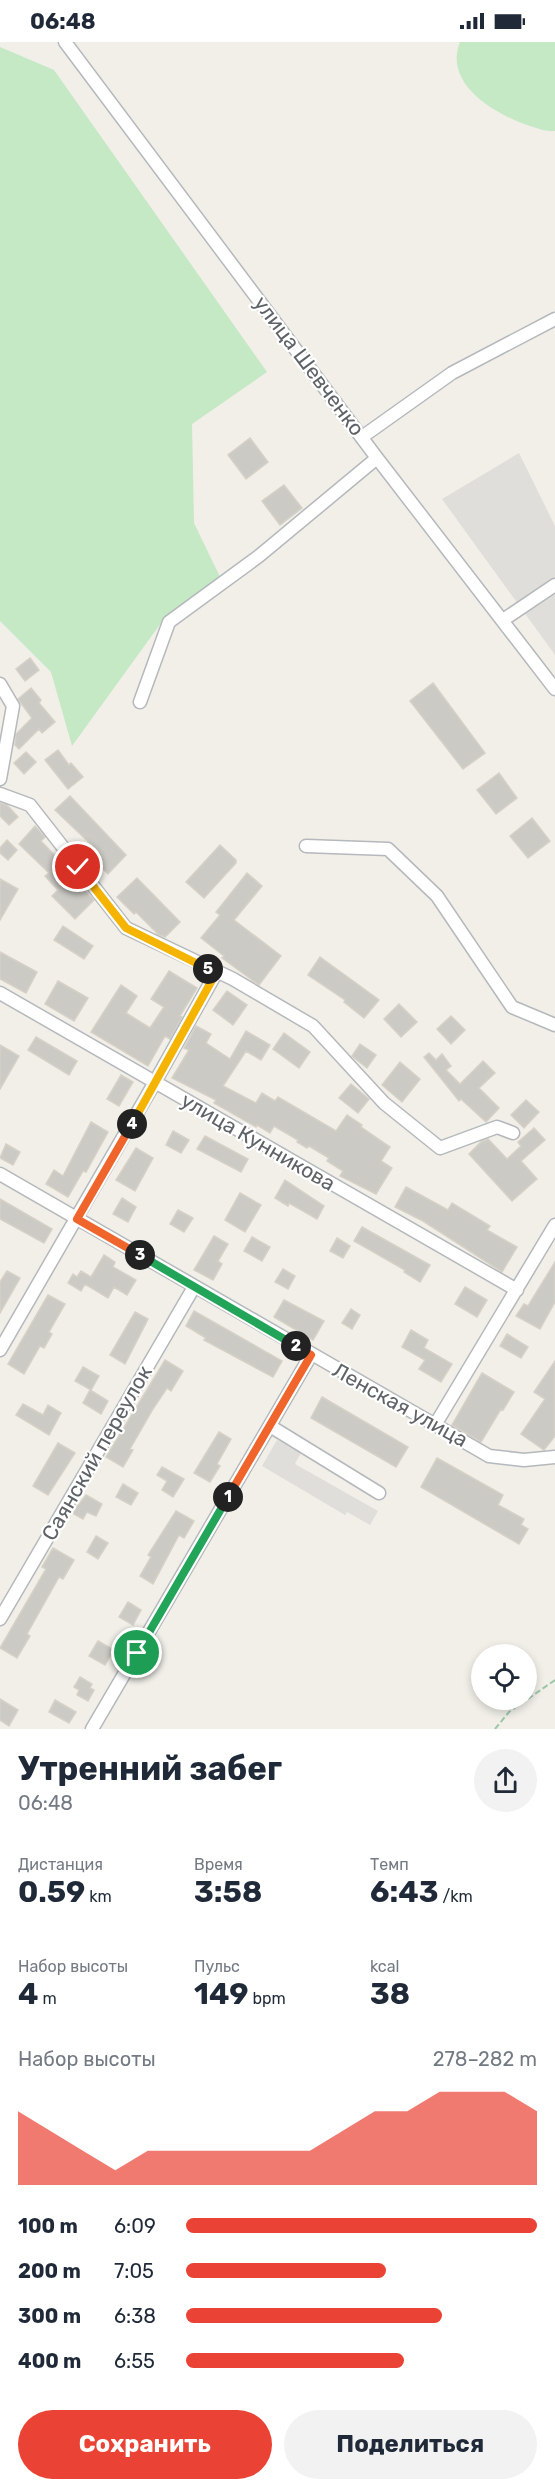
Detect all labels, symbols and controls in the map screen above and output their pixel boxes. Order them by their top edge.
text: 06:48 [30,8,96,35]
street label: улица Шевченко [249,291,370,440]
pin [52,841,103,892]
icon: check [61,850,94,883]
pin: 5 [193,954,223,984]
text: 5 [203,959,213,978]
street label: улица Кунникова [177,1087,340,1196]
pin: 4 [117,1109,147,1139]
text: 4 [127,1114,137,1133]
pin: 3 [125,1240,155,1270]
text: 3 [135,1245,145,1264]
pin: 2 [281,1331,311,1361]
text: 2 [291,1336,301,1355]
street label: Ленская улица [328,1357,472,1452]
street label: Саянский переулок [36,1361,157,1545]
pin: 1 [213,1482,243,1512]
text: 1 [224,1487,232,1506]
pin [111,1627,162,1678]
icon: arrive [120,1636,153,1669]
map controls [471,1644,537,1710]
button: locate [471,1644,537,1710]
text: Утренний забег [18,1749,282,1788]
button: share [474,1749,537,1812]
text: 06:48 [18,1791,73,1815]
text: Дистанция [18,1855,103,1874]
text: Время [194,1855,243,1874]
text: Темп [370,1855,409,1874]
text: 0.59 [18,1874,85,1910]
text: 3:58 [194,1874,262,1910]
text: 6:43 [370,1874,439,1910]
text: km [85,1887,112,1906]
text: /km [439,1887,473,1906]
text: Набор высоты [18,1957,128,1976]
text: Пульс [194,1957,240,1976]
text: kcal [370,1957,399,1976]
text: 4 [18,1976,39,2012]
text: 149 [194,1976,249,2012]
text: 38 [370,1976,410,2012]
text: m [39,1989,57,2008]
text: bpm [249,1989,286,2008]
text: Набор высоты [18,2047,156,2071]
text: 278–282 m [433,2047,537,2071]
text: 100 m [18,2214,78,2238]
text: 6:09 [114,2214,156,2238]
text: 200 m [18,2259,81,2283]
text: 7:05 [114,2259,154,2283]
text: 300 m [18,2304,81,2328]
text: 6:38 [114,2304,156,2328]
text: 400 m [18,2349,81,2373]
text: 6:55 [114,2349,155,2373]
button: Сохранить [18,2410,272,2479]
button: Поделиться [284,2410,537,2479]

